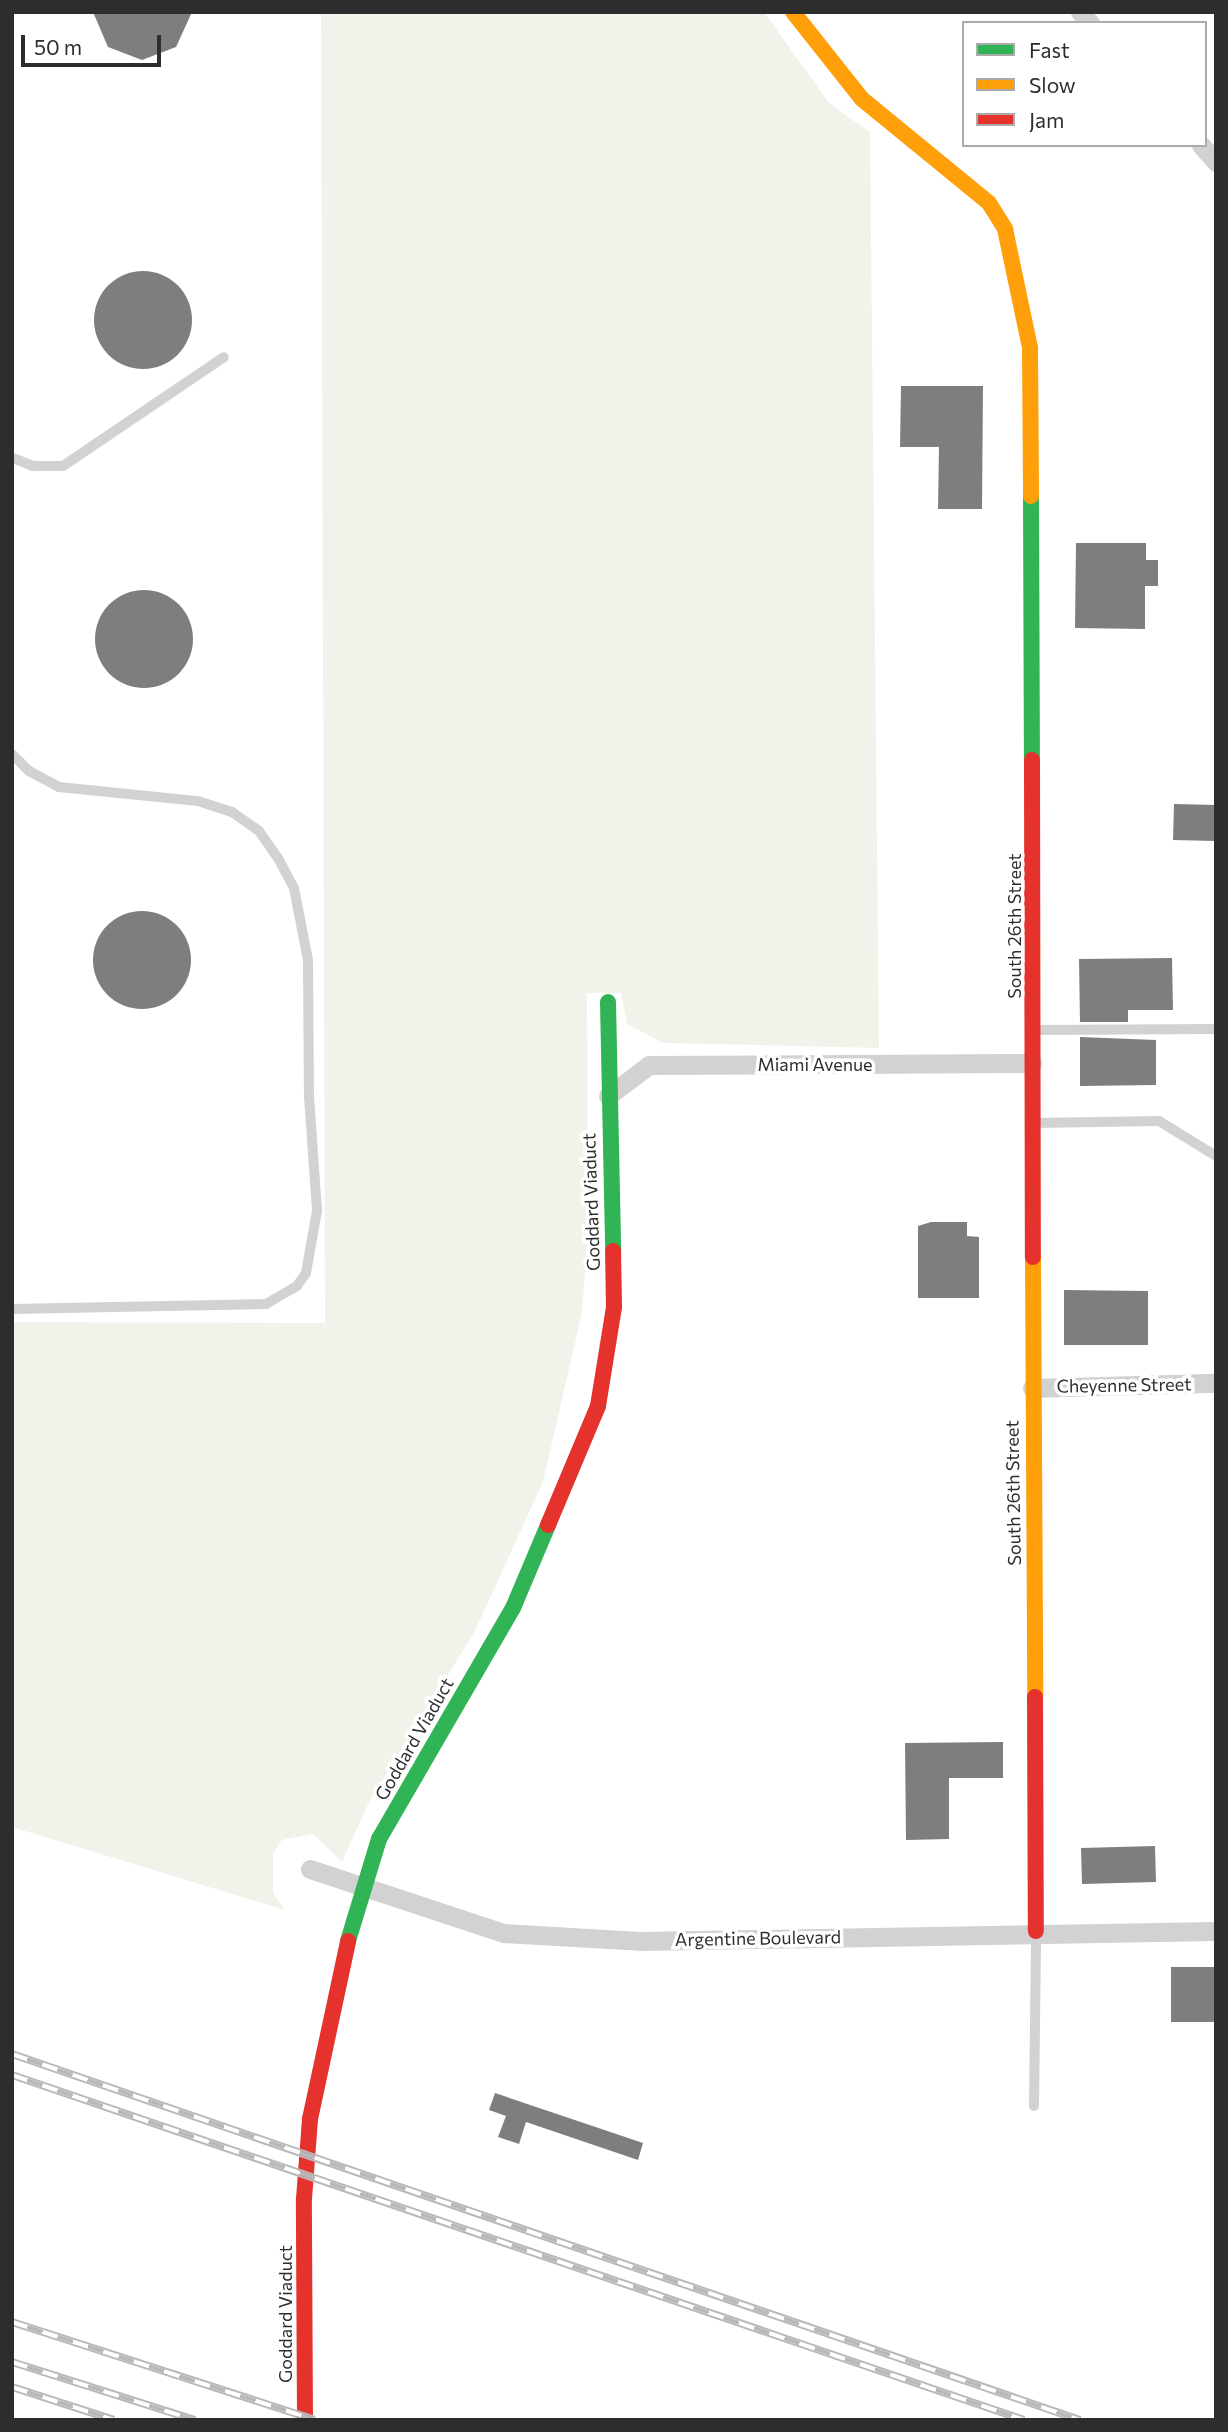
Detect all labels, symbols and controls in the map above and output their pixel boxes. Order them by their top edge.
scale bar [24,21,164,65]
legend [962,21,1207,147]
text: 50 m [34,34,82,59]
text: Fast [1029,37,1070,62]
text: Slow [1029,72,1076,97]
text: Jam [1029,107,1064,132]
street label: South 26th Street [1003,853,1025,999]
street label: Miami Avenue [757,1053,873,1075]
street label: Goddard Viaduct [578,1133,604,1271]
street label: Cheyenne Street [1056,1373,1192,1397]
street label: South 26th Street [1001,1420,1025,1566]
street label: Goddard Viaduct [370,1674,458,1804]
street label: Argentine Boulevard [675,1926,841,1950]
street label: Goddard Viaduct [274,2245,296,2383]

